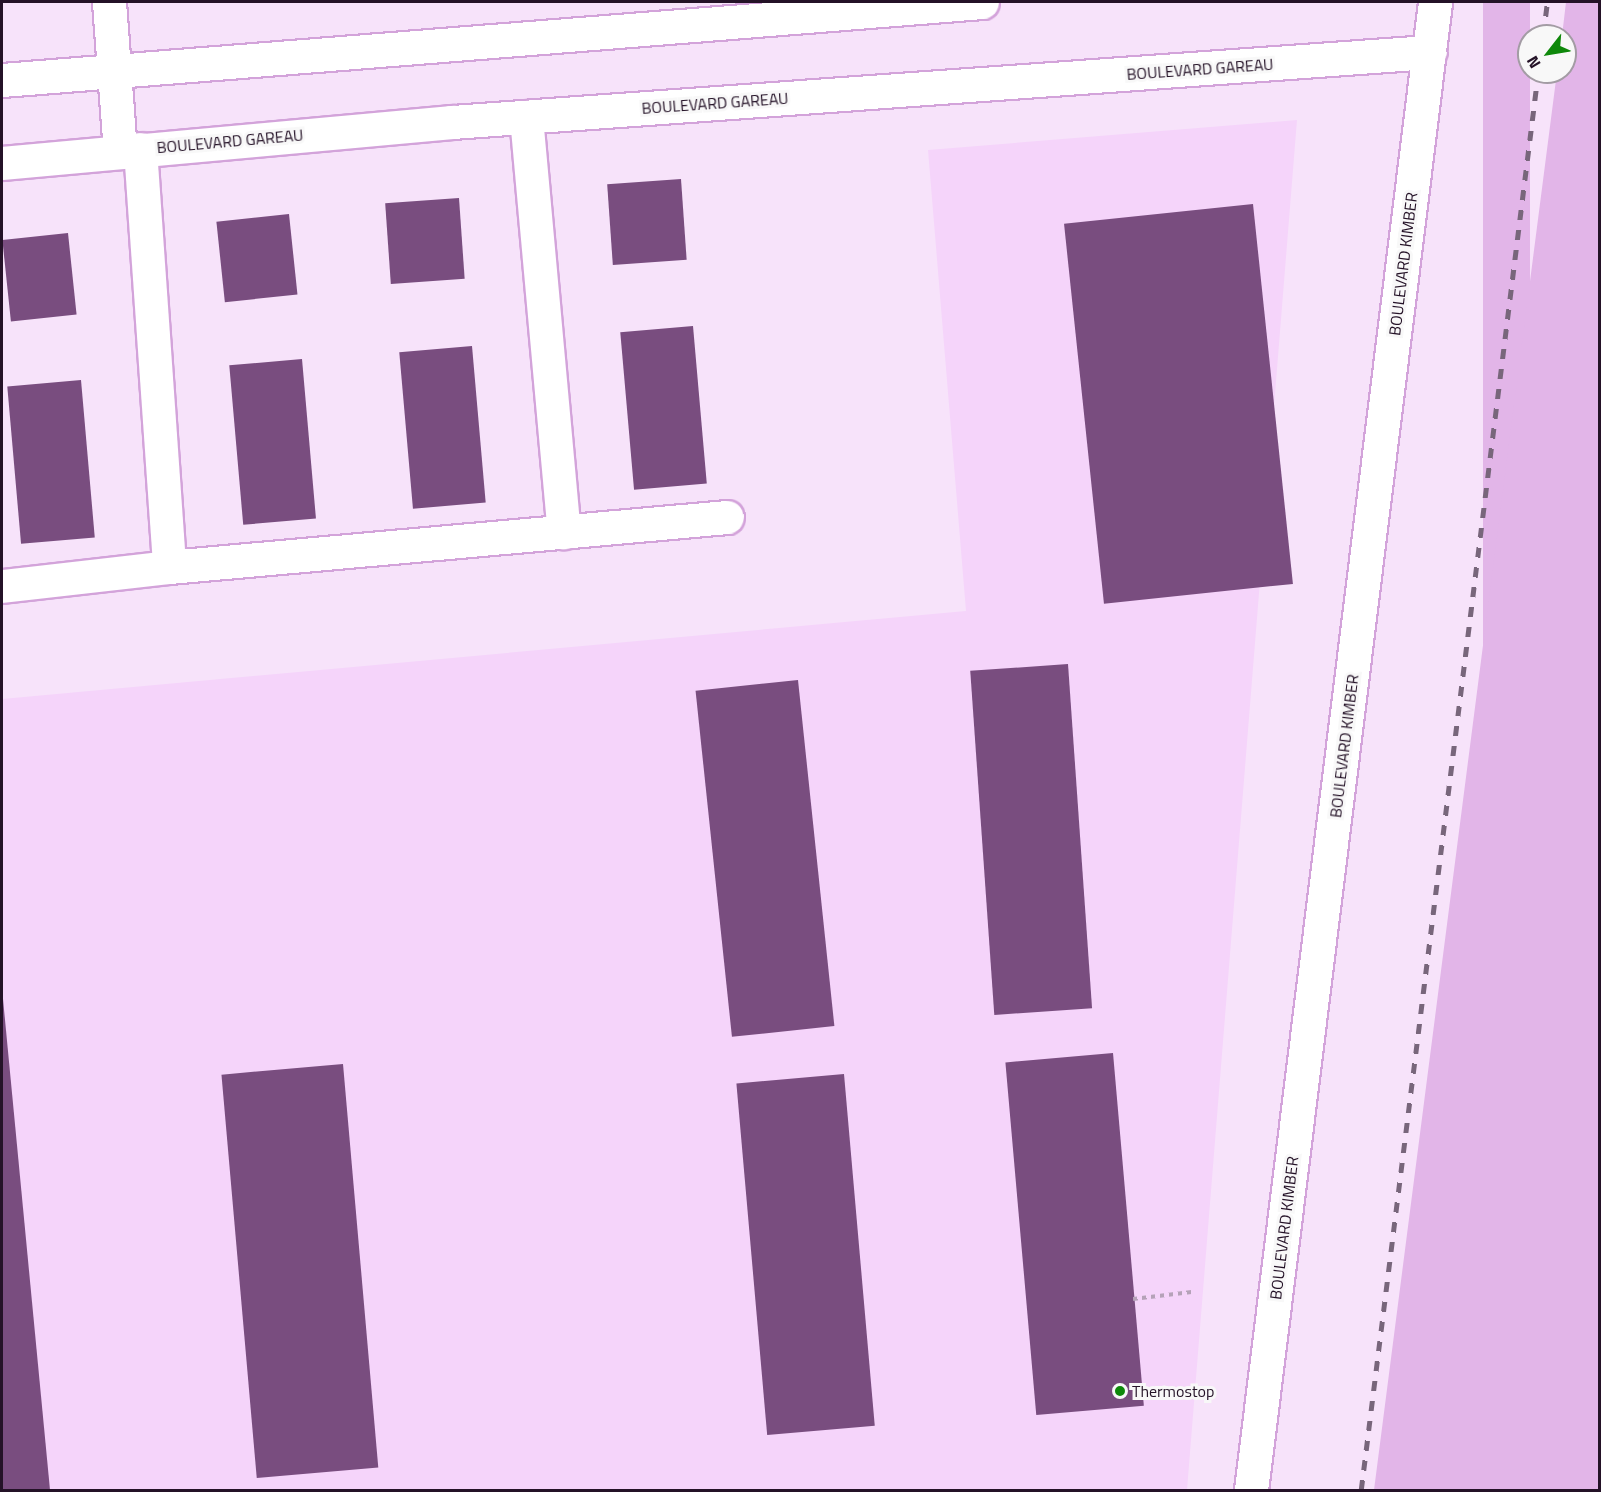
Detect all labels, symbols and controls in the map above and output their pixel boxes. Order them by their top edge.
north arrow [1517,24,1577,84]
text: N [1520,51,1546,73]
street label: BOULEVARD GAREAU [1126,54,1274,84]
street label: BOULEVARD GAREAU [641,88,789,118]
street label: BOULEVARD GAREAU [156,125,304,157]
street label: BOULEVARD KIMBER [1385,191,1421,337]
street label: BOULEVARD KIMBER [1326,673,1362,819]
street label: BOULEVARD KIMBER [1266,1155,1302,1301]
place label: Thermostop [1132,1381,1214,1401]
marker: Thermostop [1113,1384,1127,1398]

